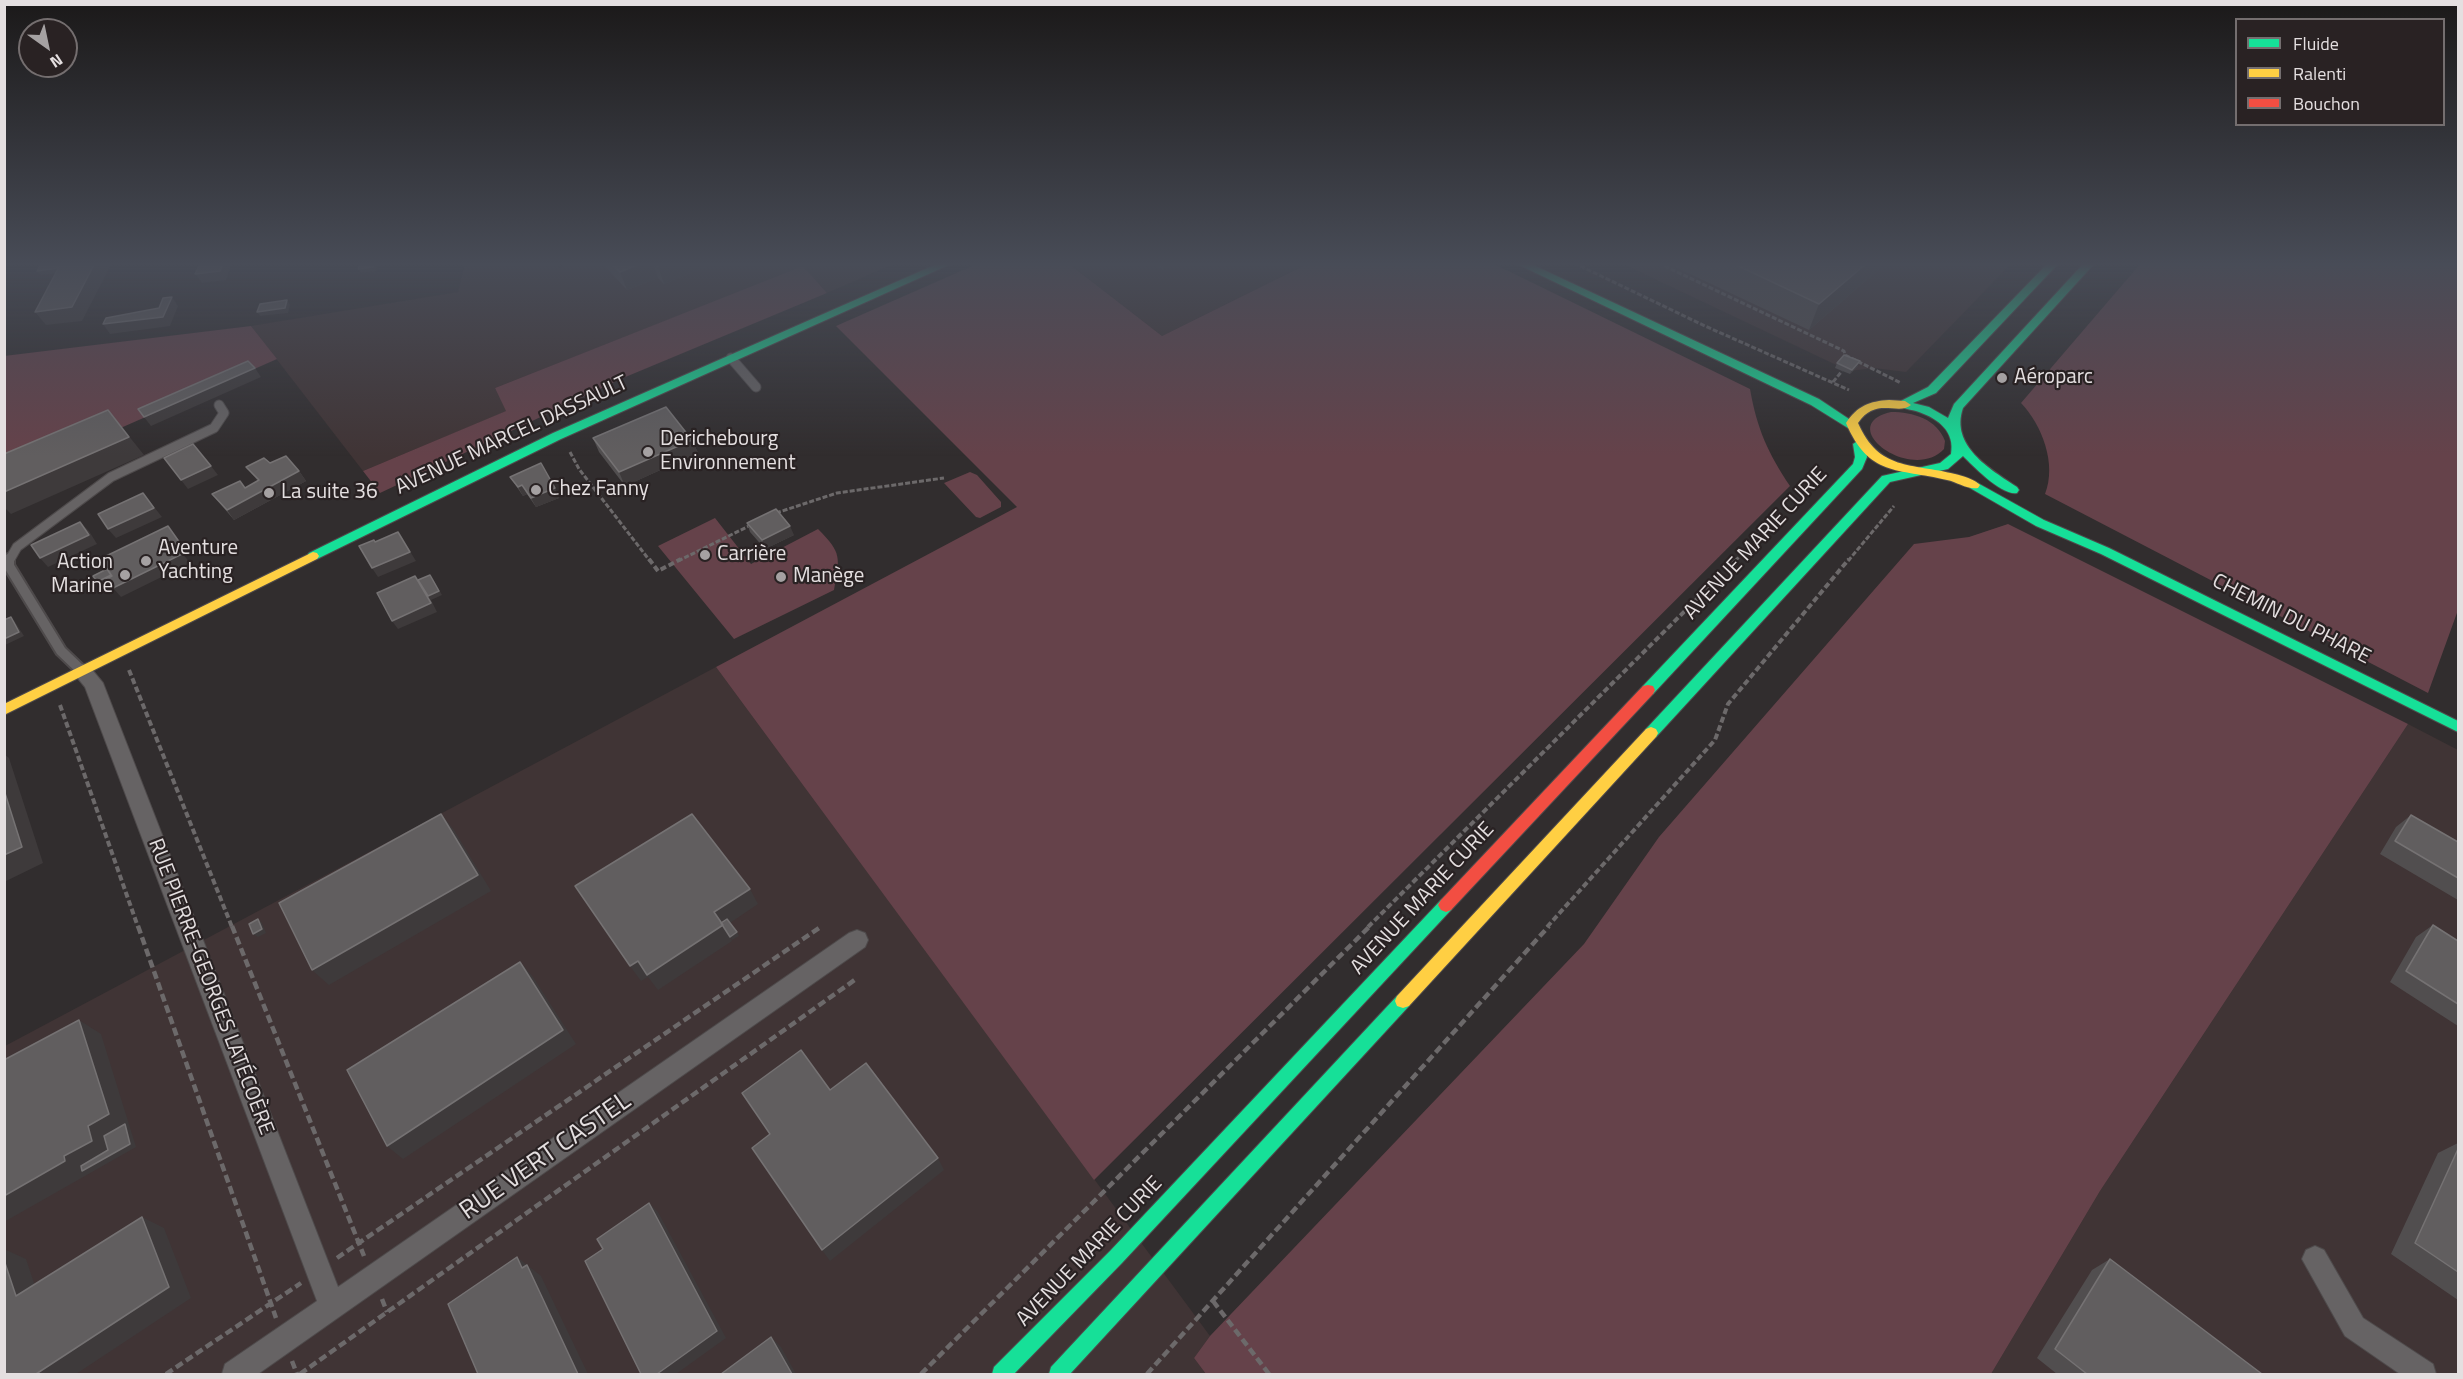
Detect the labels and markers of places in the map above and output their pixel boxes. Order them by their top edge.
place label: Aéroparc [2014,365,2093,391]
marker: Aéroparc [1995,371,2009,385]
place label: Derichebourg Environnement [660,427,796,477]
marker: Derichebourg Environnement [641,445,655,459]
place label: Chez Fanny [548,477,649,503]
place label: La suite 36 [281,480,378,506]
marker: Chez Fanny [529,483,543,497]
marker: La suite 36 [262,486,276,500]
place label: Aventure Yachting [158,536,238,586]
place label: Carrière [717,542,786,568]
marker: Carrière [698,548,712,562]
place label: Action Marine [51,550,113,600]
marker: Aventure Yachting [139,554,153,568]
place label: Manège [793,564,864,590]
marker: Action Marine [118,568,132,582]
marker: Manège [774,570,788,584]

